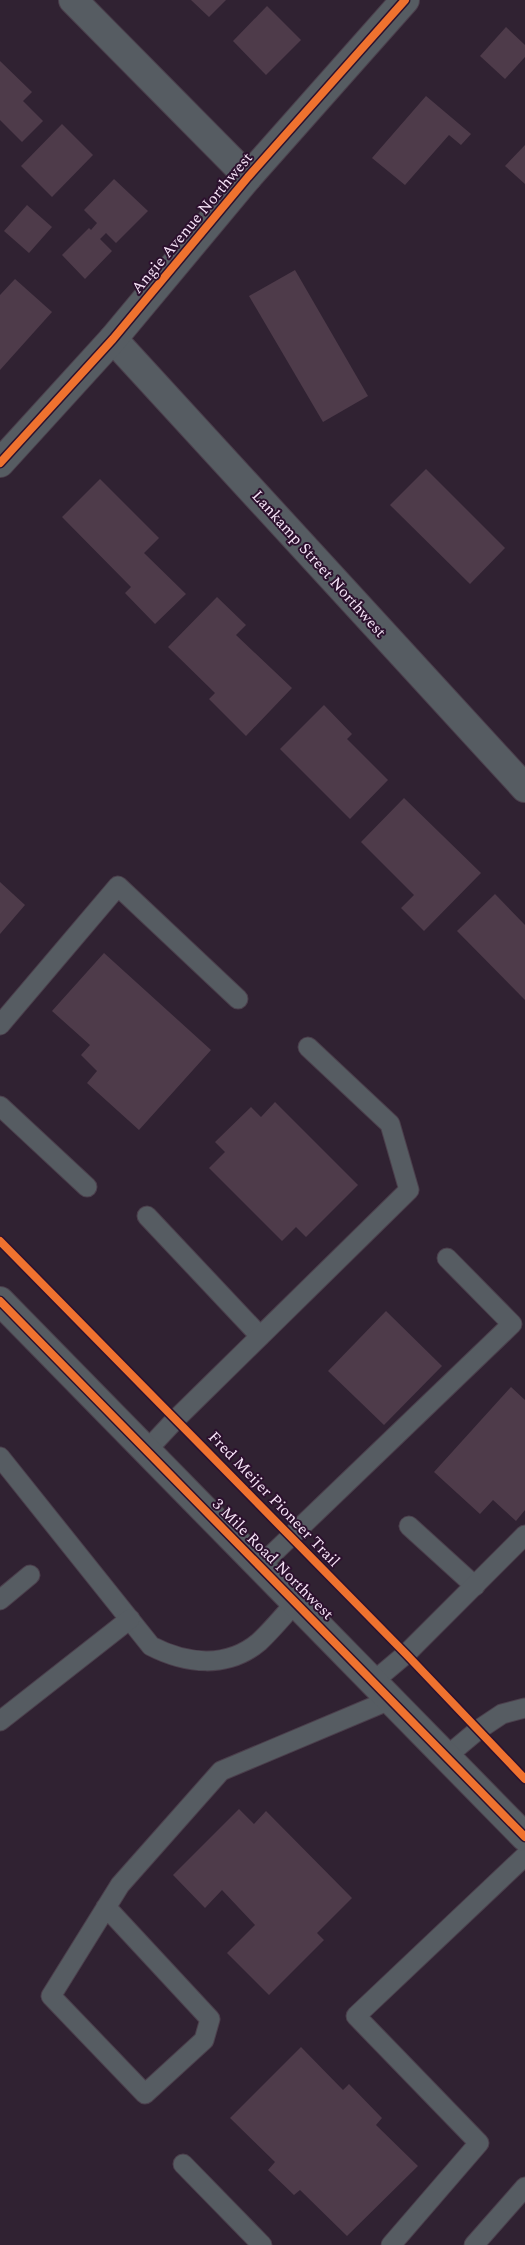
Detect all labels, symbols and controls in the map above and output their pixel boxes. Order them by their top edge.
street label: Angie Avenue Northwest [125,147,259,299]
street label: Lankamp Street Northwest [246,485,392,643]
street label: Fred Meijer Pioneer Trail [203,1426,345,1572]
street label: 3 Mile Road Northwest [207,1493,340,1626]

